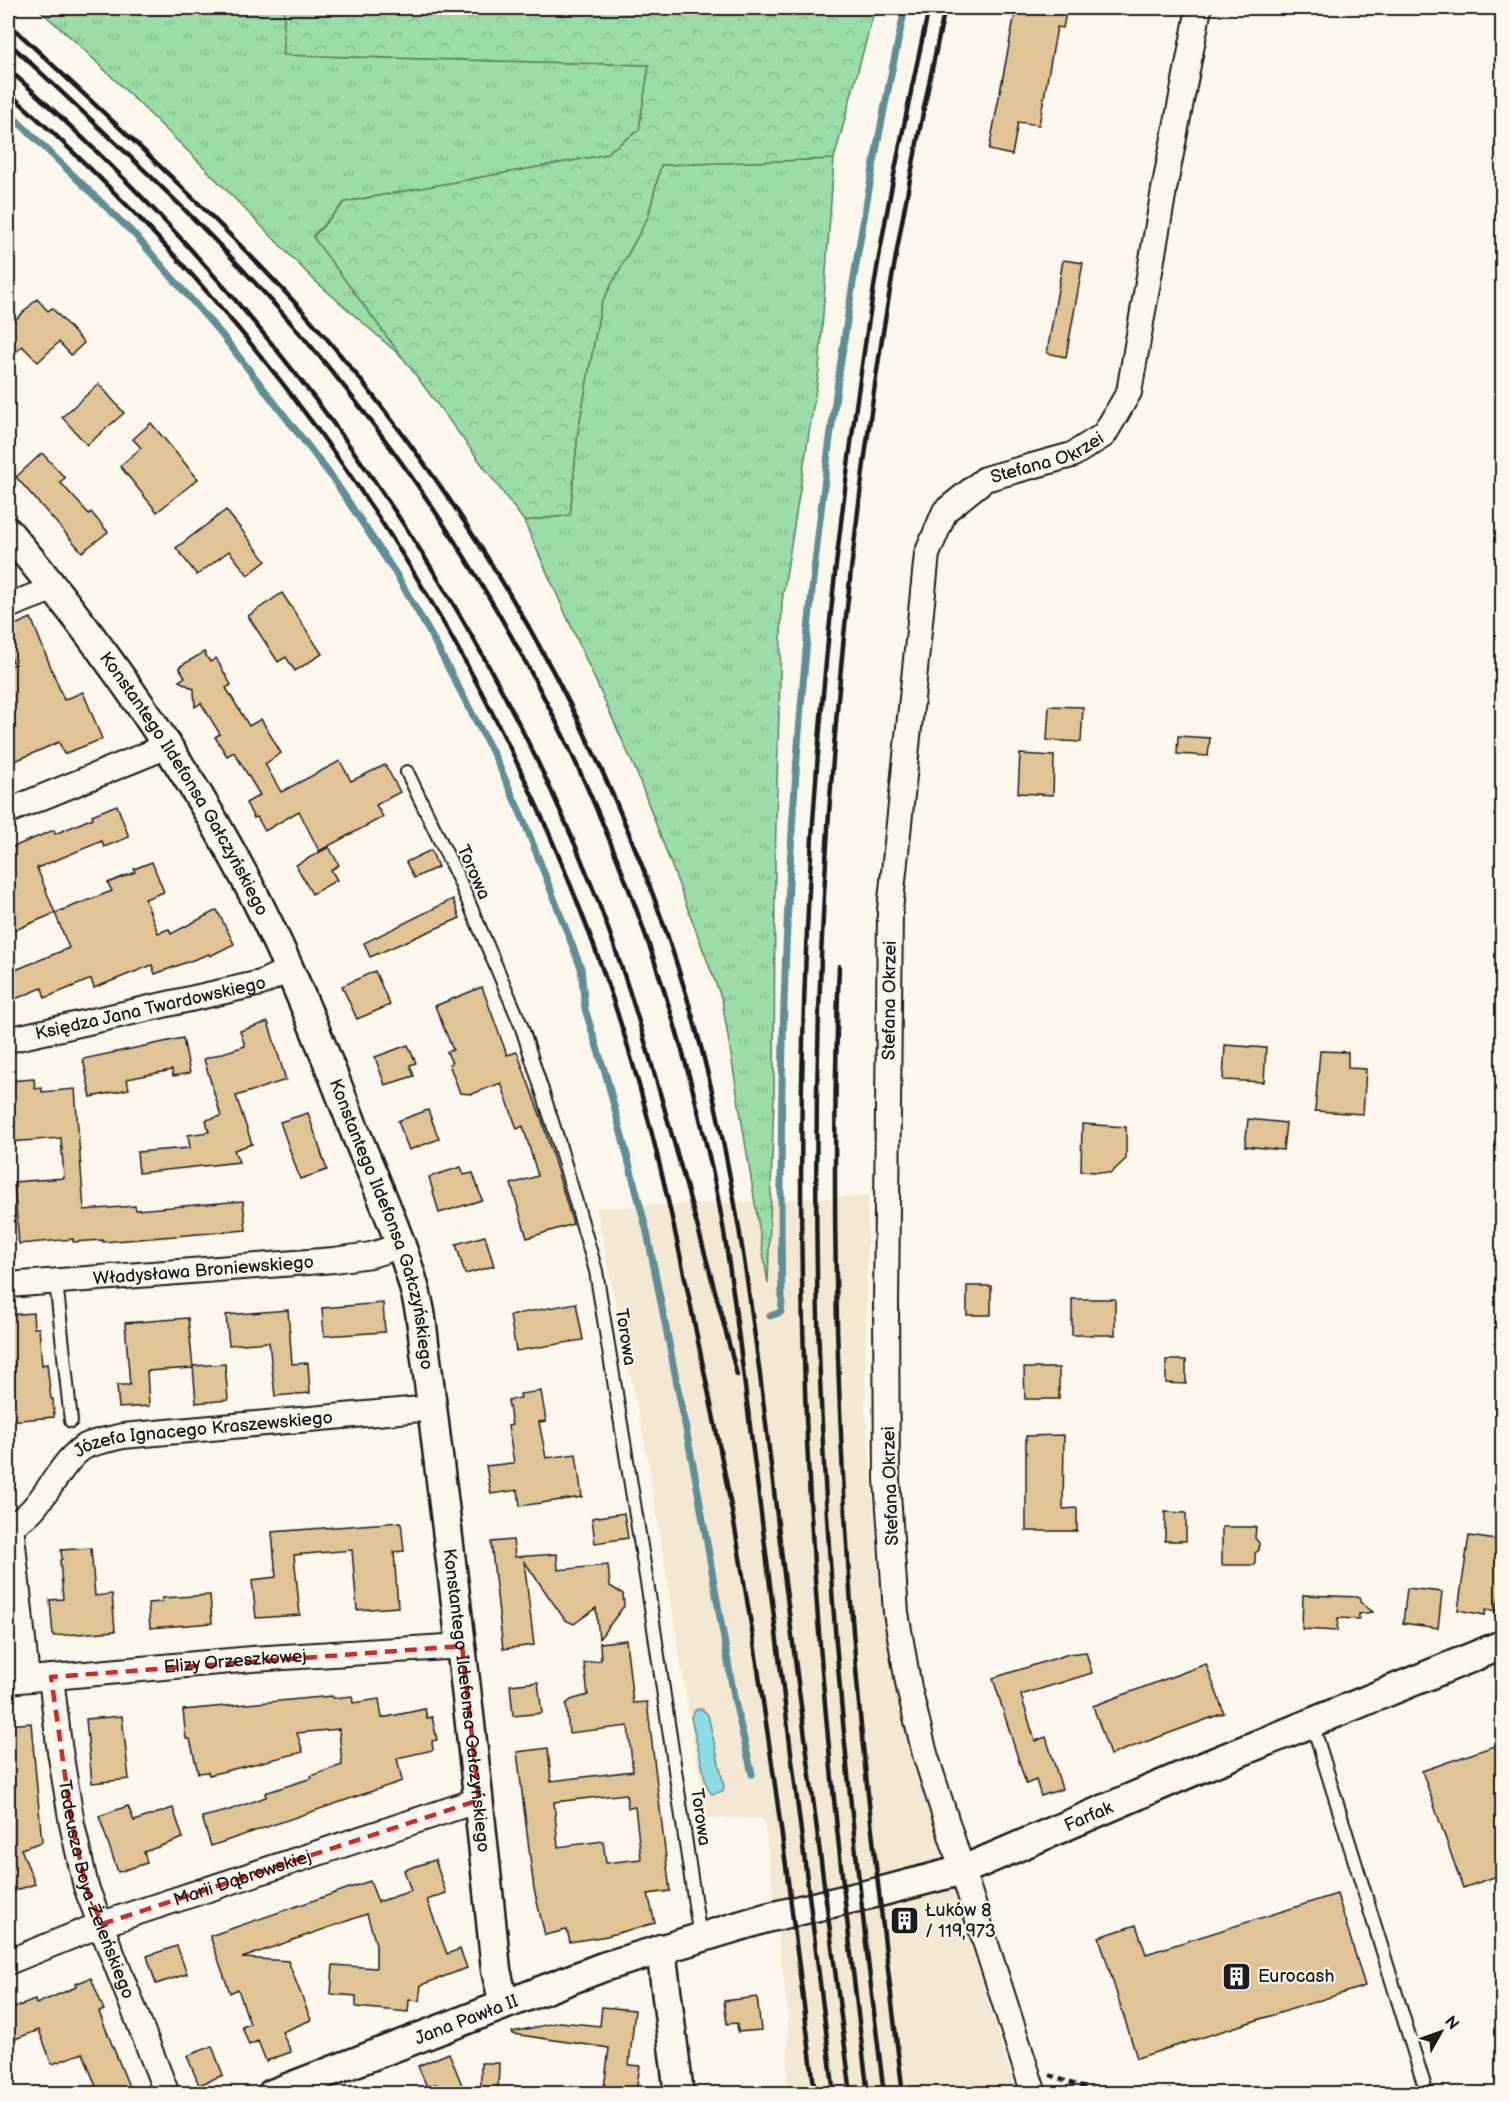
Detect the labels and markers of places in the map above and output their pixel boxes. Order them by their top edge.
place label: Łuków 8 / 119,973 [925,1900,996,1942]
building icon: Łuków 8 / 119,973 [888,1904,920,1936]
building icon: Eurocash [1221,1960,1253,1992]
place label: Eurocash [1258,1966,1334,1987]

